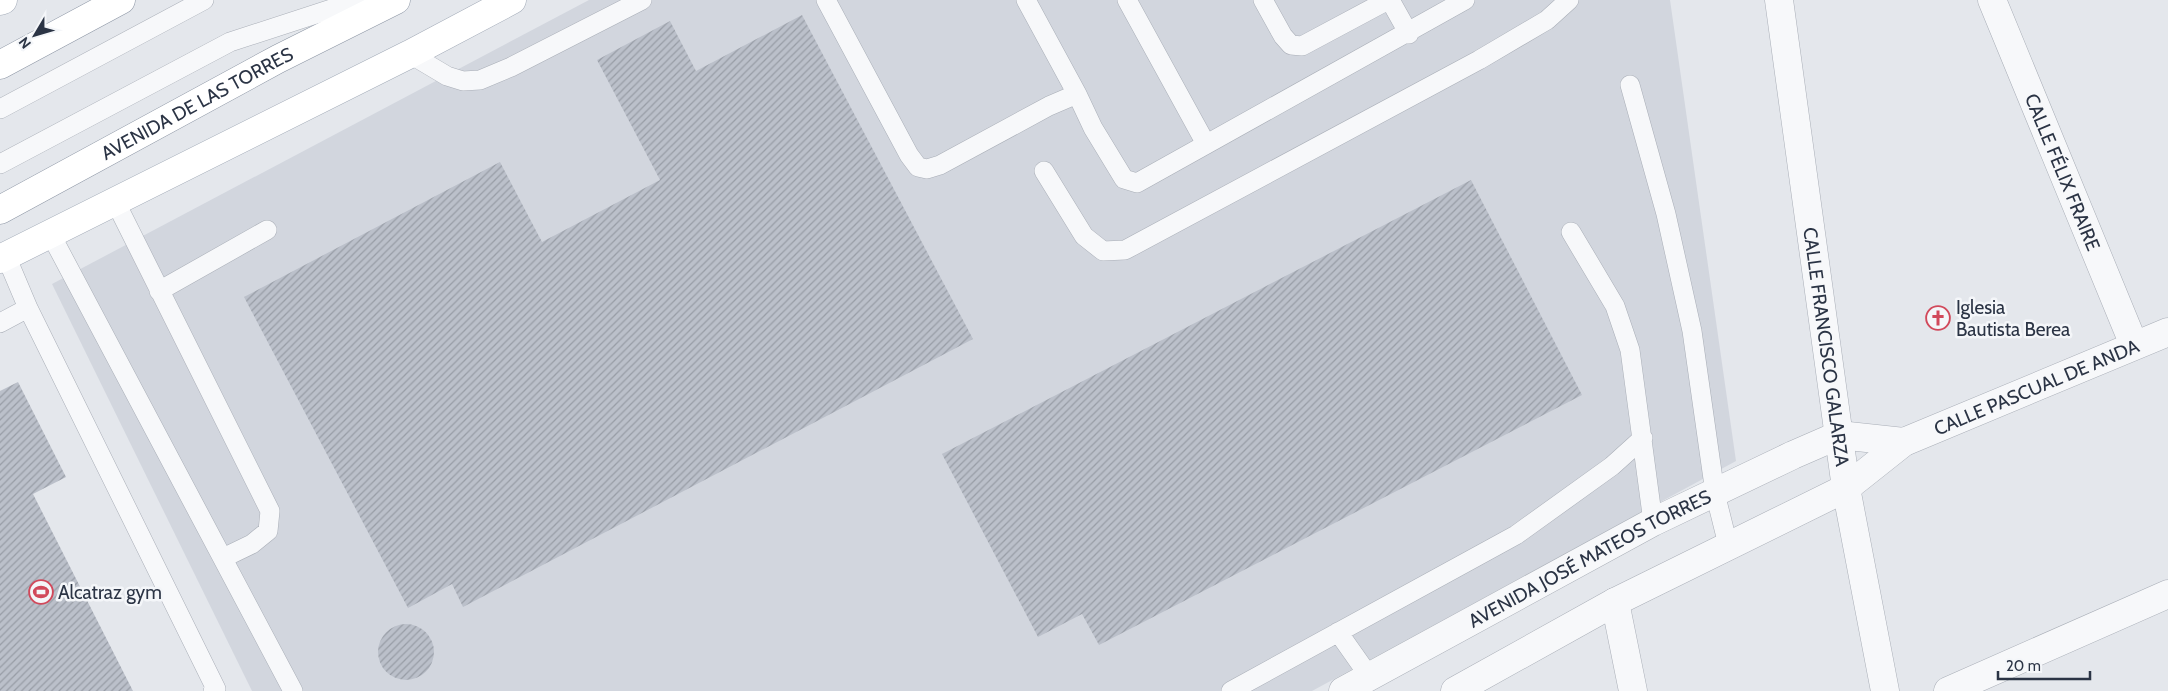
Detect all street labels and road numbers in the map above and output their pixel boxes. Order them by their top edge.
street label: AVENIDA DE LAS TORRES [97,42,297,164]
street label: CALLE FÉLIX FRAIRE [2020,90,2105,254]
street label: CALLE FRANCISCO GALARZA [1799,226,1854,468]
street label: CALLE PASCUAL DE ANDA [1930,334,2142,440]
street label: AVENIDA JOSÉ MATEOS TORRES [1464,485,1715,632]

